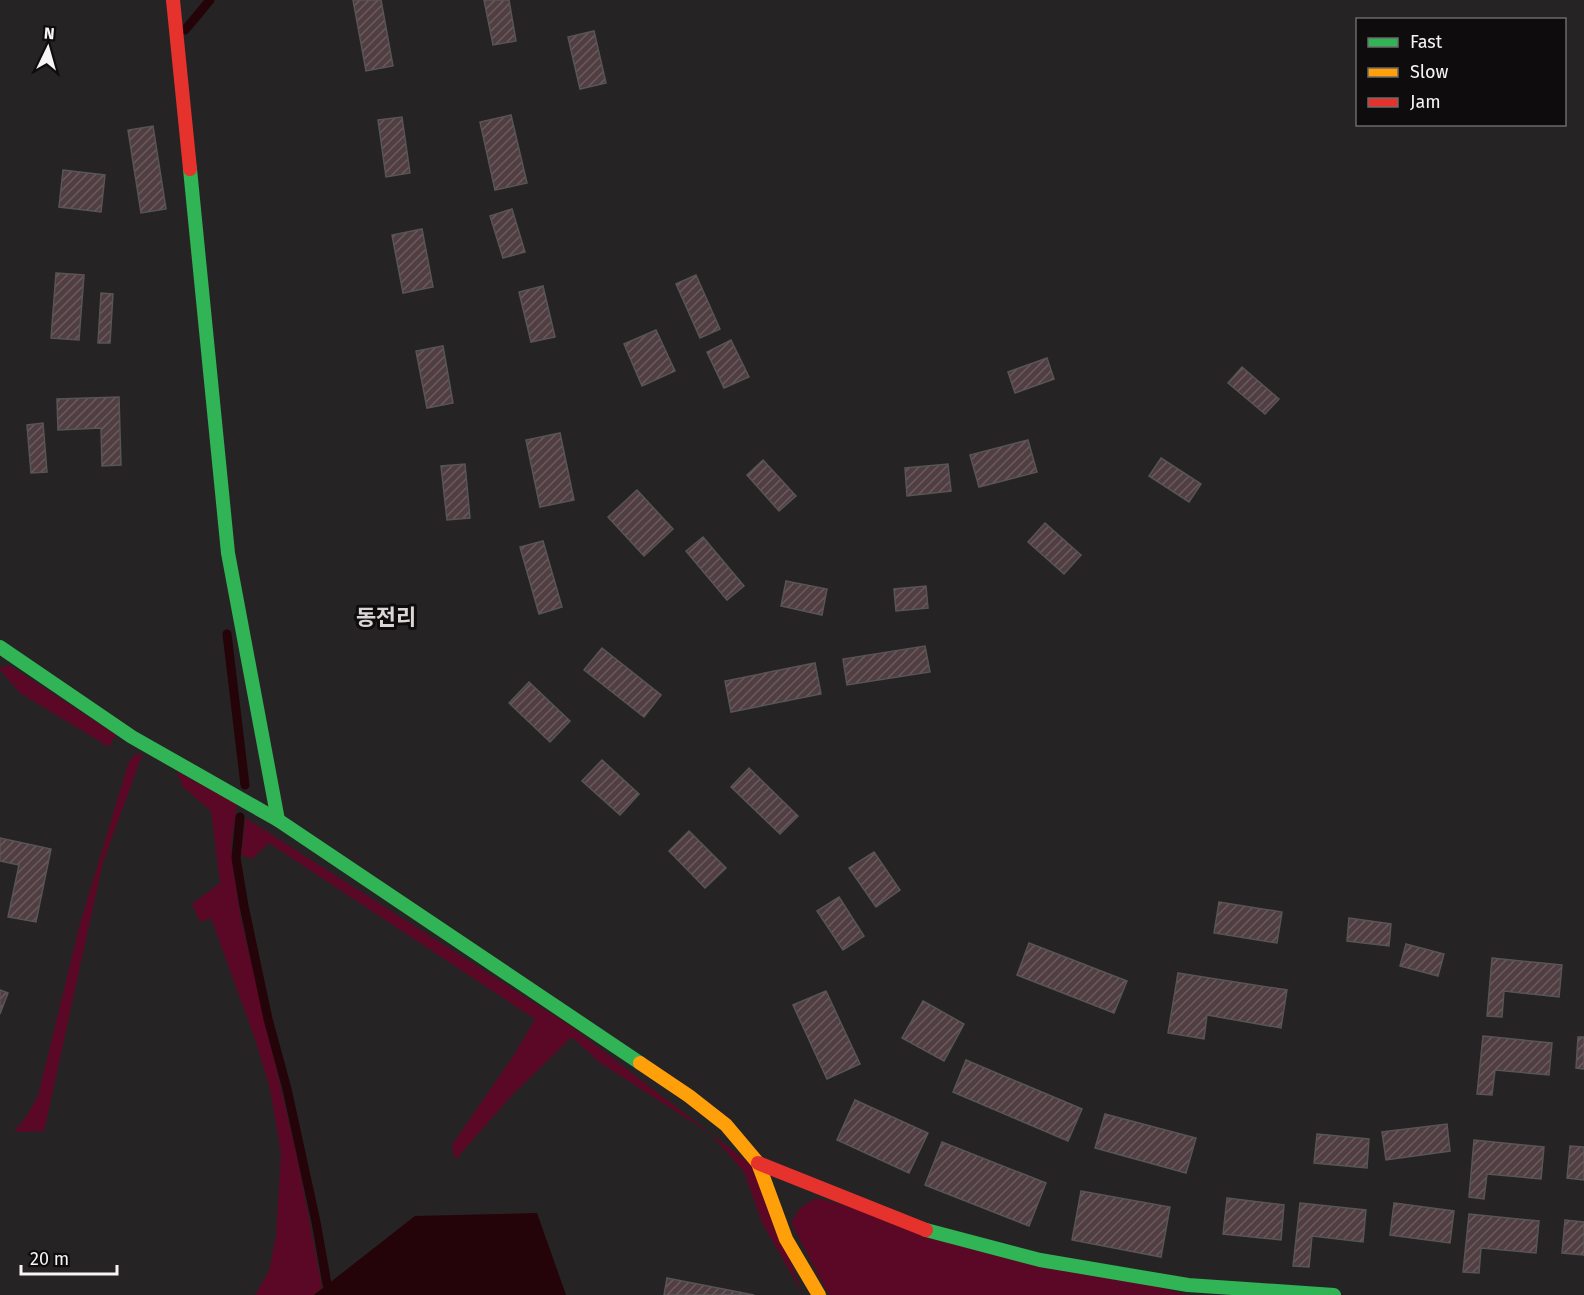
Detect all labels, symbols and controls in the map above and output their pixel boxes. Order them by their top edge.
north arrow [18,18,78,78]
legend [1356,18,1566,126]
text: N [43,24,55,43]
text: Fast [1410,31,1443,53]
text: Slow [1410,61,1449,83]
text: Jam [1410,91,1441,113]
district label: 동전리 [356,604,416,631]
scale bar [21,1238,117,1276]
text: 20 m [30,1248,69,1270]

